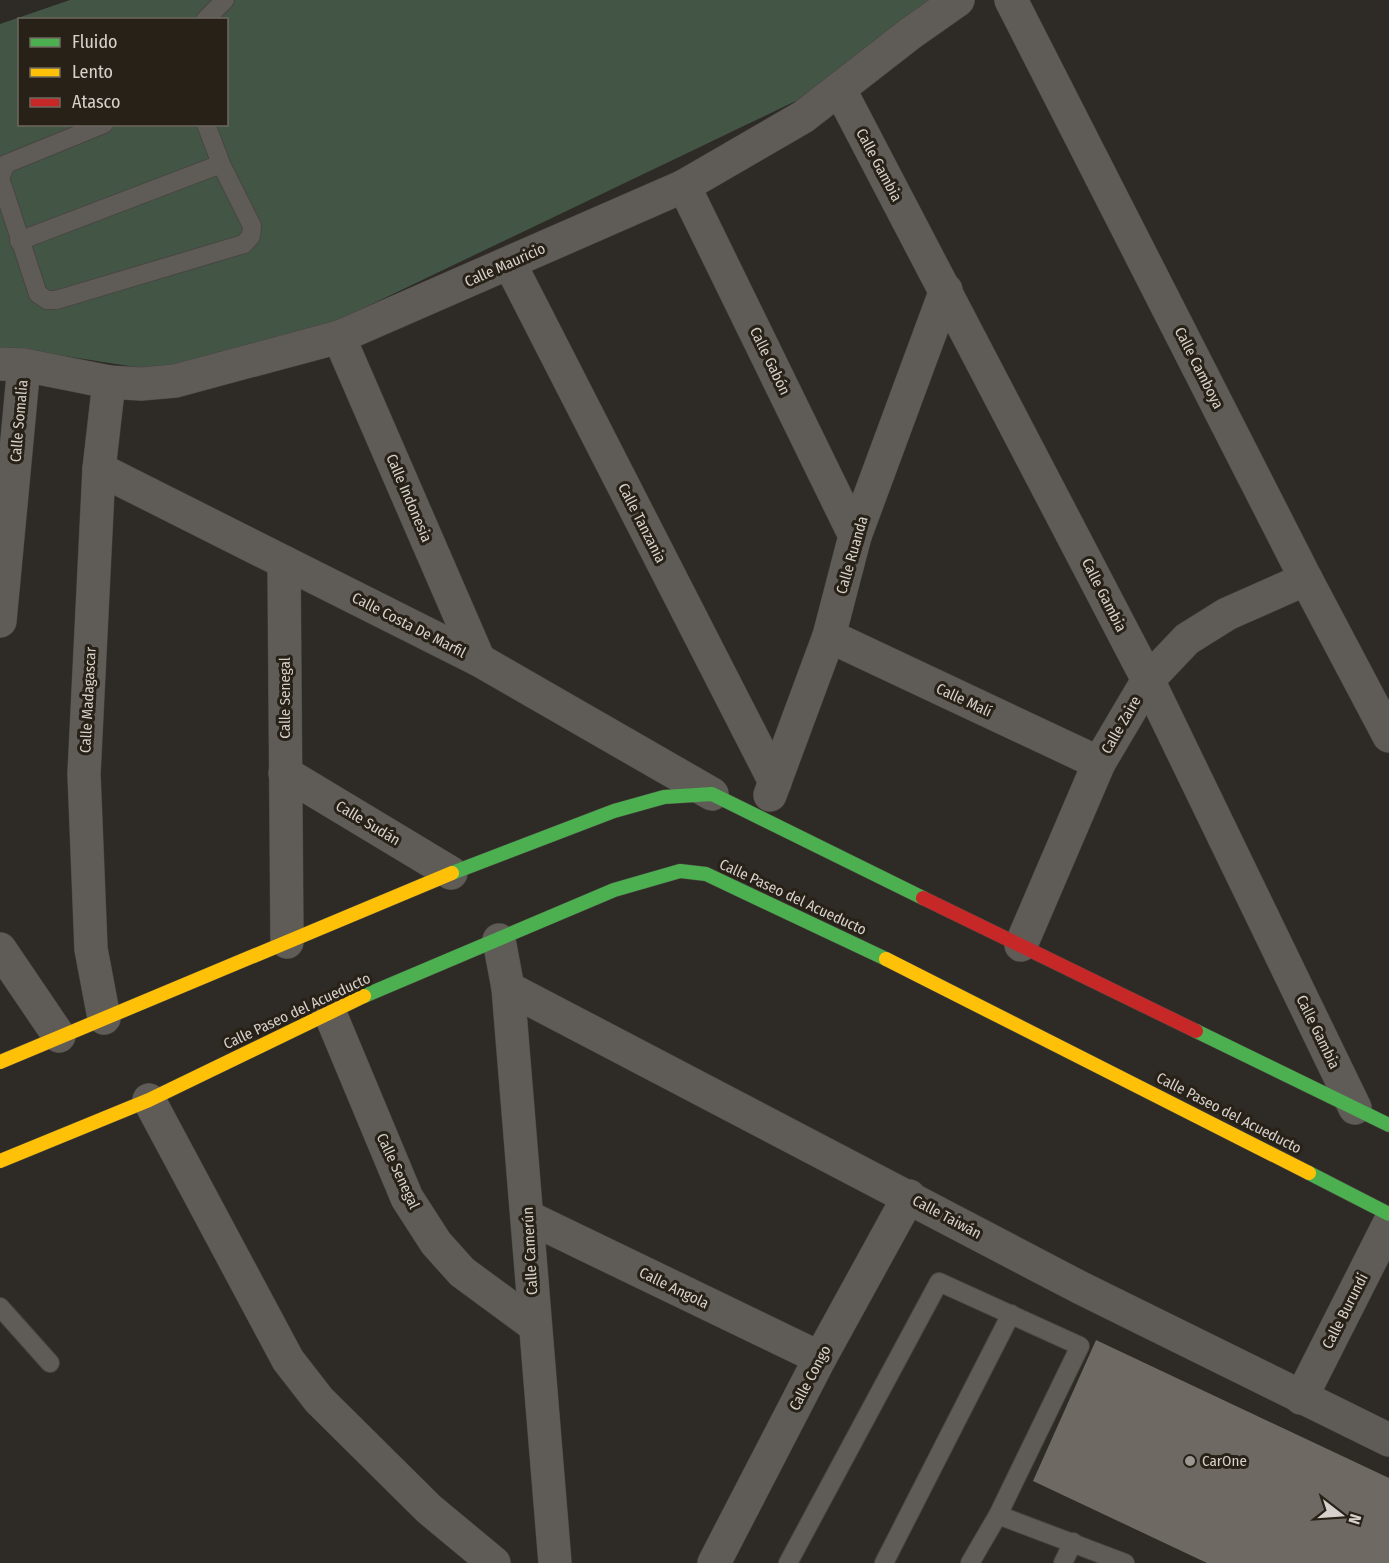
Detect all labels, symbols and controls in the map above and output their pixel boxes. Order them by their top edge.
legend [18,18,228,126]
text: Fluido [72,31,118,53]
text: Lento [72,61,113,83]
text: Atasco [72,91,120,113]
street label: Calle Gambia [852,125,906,205]
street label: Calle Mauricio [462,239,548,291]
street label: Calle Gabón [746,324,794,398]
street label: Calle Camboya [1171,324,1227,412]
street label: Calle Somalia [6,379,32,463]
street label: Calle Indonesia [382,451,436,545]
street label: Calle Tanzania [614,480,670,566]
street label: Calle Ruanda [832,514,872,596]
street label: Calle Gambia [1078,555,1130,635]
street label: Calle Costa De Marfil [349,589,469,662]
street label: Calle Madagascar [76,646,100,753]
street label: Calle Senegal [276,657,294,739]
street label: Calle Malí [933,679,995,721]
street label: Calle Zaire [1097,693,1145,757]
street label: Calle Sudán [332,797,404,849]
street label: Calle Paseo del Acueducto [717,855,870,939]
street label: Calle Paseo del Acueducto [221,969,374,1053]
street label: Calle Gambia [1292,992,1344,1072]
street label: Calle Paseo del Acueducto [1154,1069,1305,1157]
street label: Calle Senegal [373,1130,423,1212]
street label: Calle Taiwán [909,1191,985,1243]
street label: Calle Camerún [519,1206,541,1296]
street label: Calle Angola [636,1263,712,1313]
street label: Calle Burundi [1318,1270,1372,1352]
street label: Calle Congo [785,1342,835,1414]
place label: CarOne [1202,1452,1247,1470]
marker: CarOne [1183,1454,1197,1468]
north arrow [1311,1485,1371,1545]
text: N [1344,1512,1365,1527]

